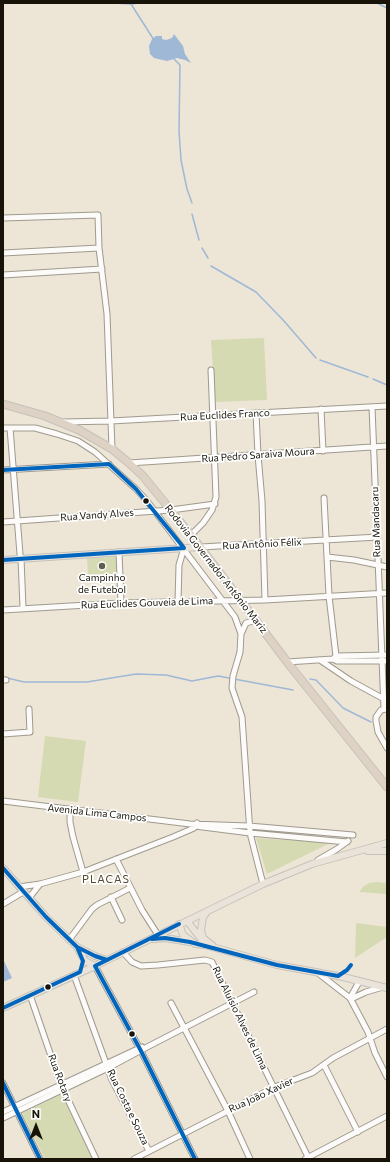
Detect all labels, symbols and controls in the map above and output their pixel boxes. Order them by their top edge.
street label: Rua Euclides Franco [180,407,270,423]
street label: Rua Pedro Saraiva Moura [201,445,315,465]
street label: Rua Mandacaru [369,487,383,557]
unlabelled marker [141,496,151,506]
street label: Rodovia Governador Antônio Mariz [162,502,270,636]
street label: Rua Vandy Alves [60,506,134,524]
street label: Rua Antônio Félix [222,536,302,552]
marker: Campinho de Futebol [97,561,107,571]
place label: Campinho de Futebol [78,572,126,596]
street label: Rua Euclides Gouveia de Lima [81,595,213,611]
street label: Avenida Lima Campos [47,802,147,824]
district label: PLACAS [82,872,130,886]
street label: Rua Aluísio Alves de Lima [210,964,270,1072]
unlabelled marker [43,982,53,992]
unlabelled marker [127,1029,137,1039]
street label: Rua Rotary [45,1052,75,1104]
street label: Rua Costa e Souza [104,1067,152,1147]
street label: Rua João Xavier [227,1075,295,1115]
north arrow [16,1106,56,1146]
text: N [32,1107,40,1120]

